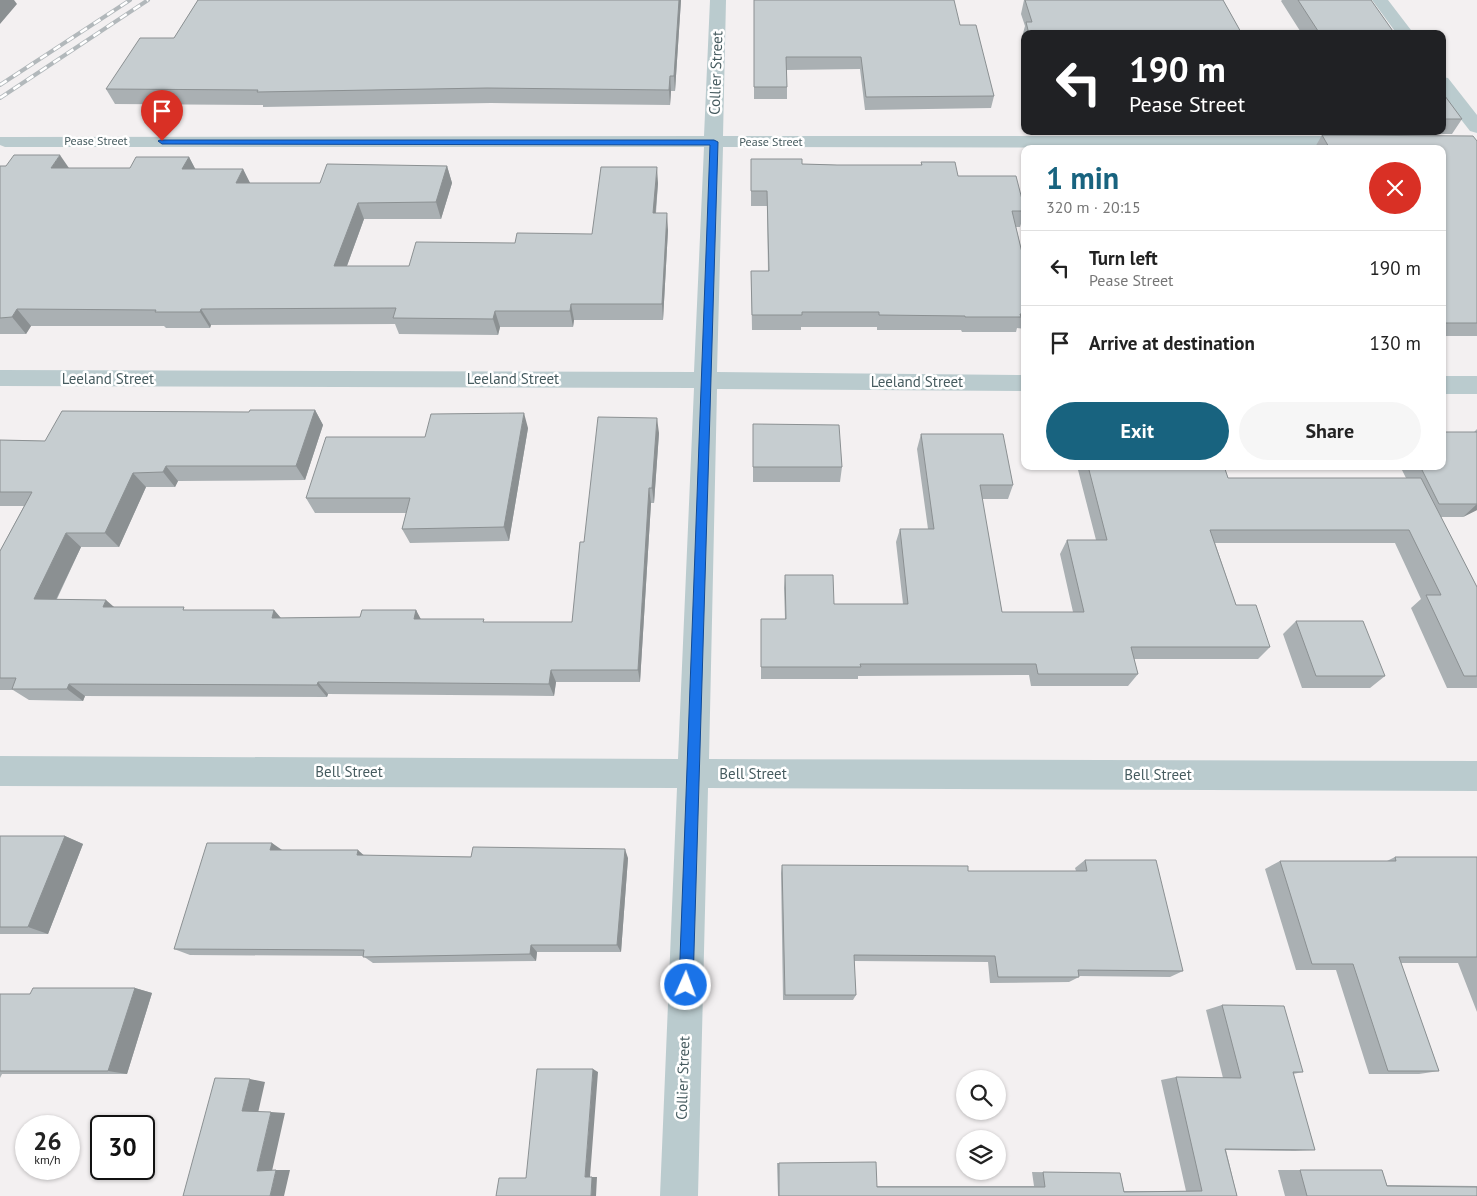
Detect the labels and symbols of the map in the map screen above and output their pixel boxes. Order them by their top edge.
street label: Collier Street [705,31,726,115]
pin [141,90,183,141]
street label: Pease Street [64,133,128,148]
street label: Pease Street [739,134,803,149]
street label: Leeland Street [62,369,154,388]
street label: Leeland Street [467,369,559,388]
street label: Leeland Street [871,372,963,391]
street label: Bell Street [315,762,383,781]
street label: Bell Street [719,764,787,783]
street label: Bell Street [1124,765,1192,784]
position arrow [659,958,711,1010]
street label: Collier Street [672,1036,693,1120]
speed limit sign: 30 [90,1115,155,1180]

